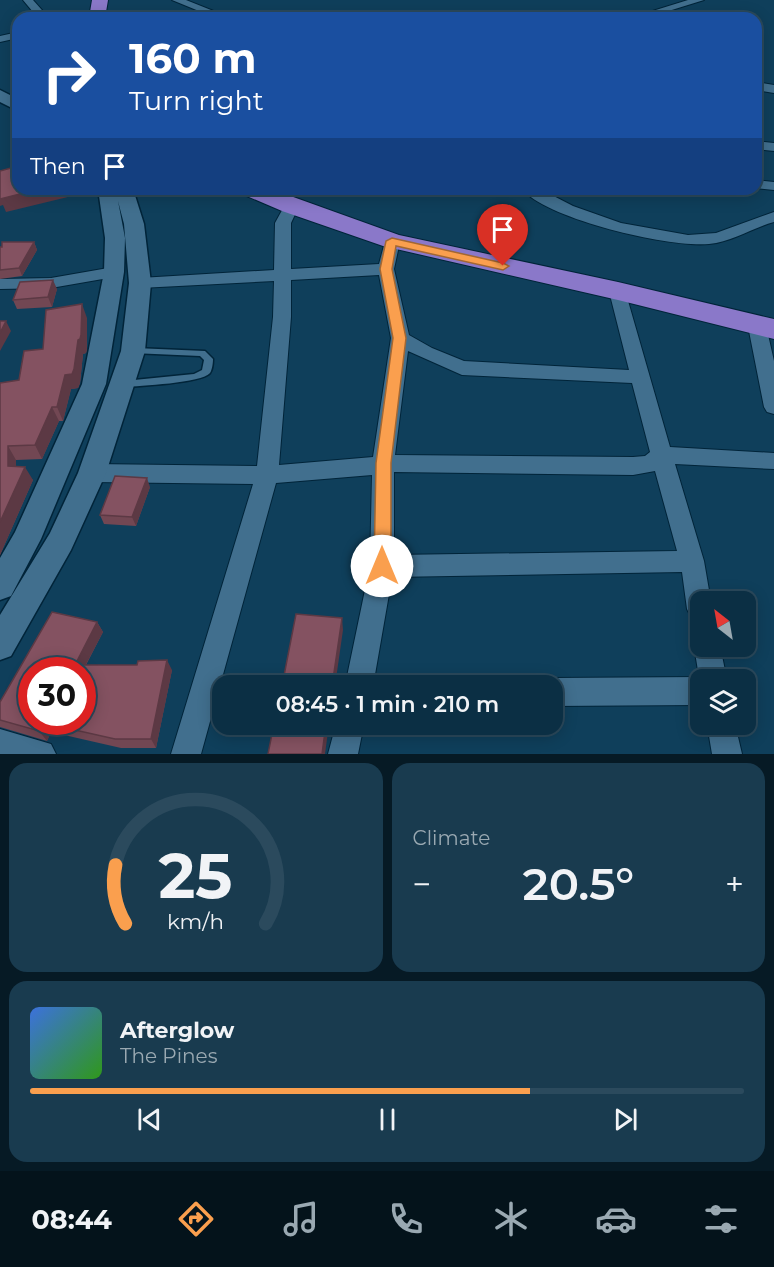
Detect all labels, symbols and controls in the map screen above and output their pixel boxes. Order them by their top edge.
text: 160 m [129,32,257,84]
icon: right [30,36,108,114]
text: Turn right [129,84,264,117]
icon: arrive [98,150,131,183]
text: Then [30,153,86,180]
pin [477,204,528,266]
icon: arrive [486,213,519,246]
position arrow [350,534,414,598]
north arrow [690,591,756,657]
map controls [690,591,756,735]
speed limit sign: 30 [18,657,96,735]
button: layers [690,669,756,735]
text: 08:45 · 1 min · 210 m [276,691,499,718]
text: Climate [413,826,490,850]
text: 25 [159,838,233,914]
text: 20.5° [522,856,634,911]
text: − [413,864,431,904]
text: + [725,864,744,904]
text: km/h [167,909,224,935]
text: Afterglow [120,1017,234,1044]
text: The Pines [120,1044,217,1068]
icon: previous [133,1103,166,1136]
icon: pause [371,1103,404,1136]
icon: next [609,1103,642,1136]
icon: directions [175,1198,217,1240]
icon: music [280,1198,322,1240]
icon: phone [385,1198,427,1240]
icon: climate [490,1198,532,1240]
icon: car [595,1198,637,1240]
icon: filters [700,1198,742,1240]
text: 08:44 [32,1203,112,1236]

